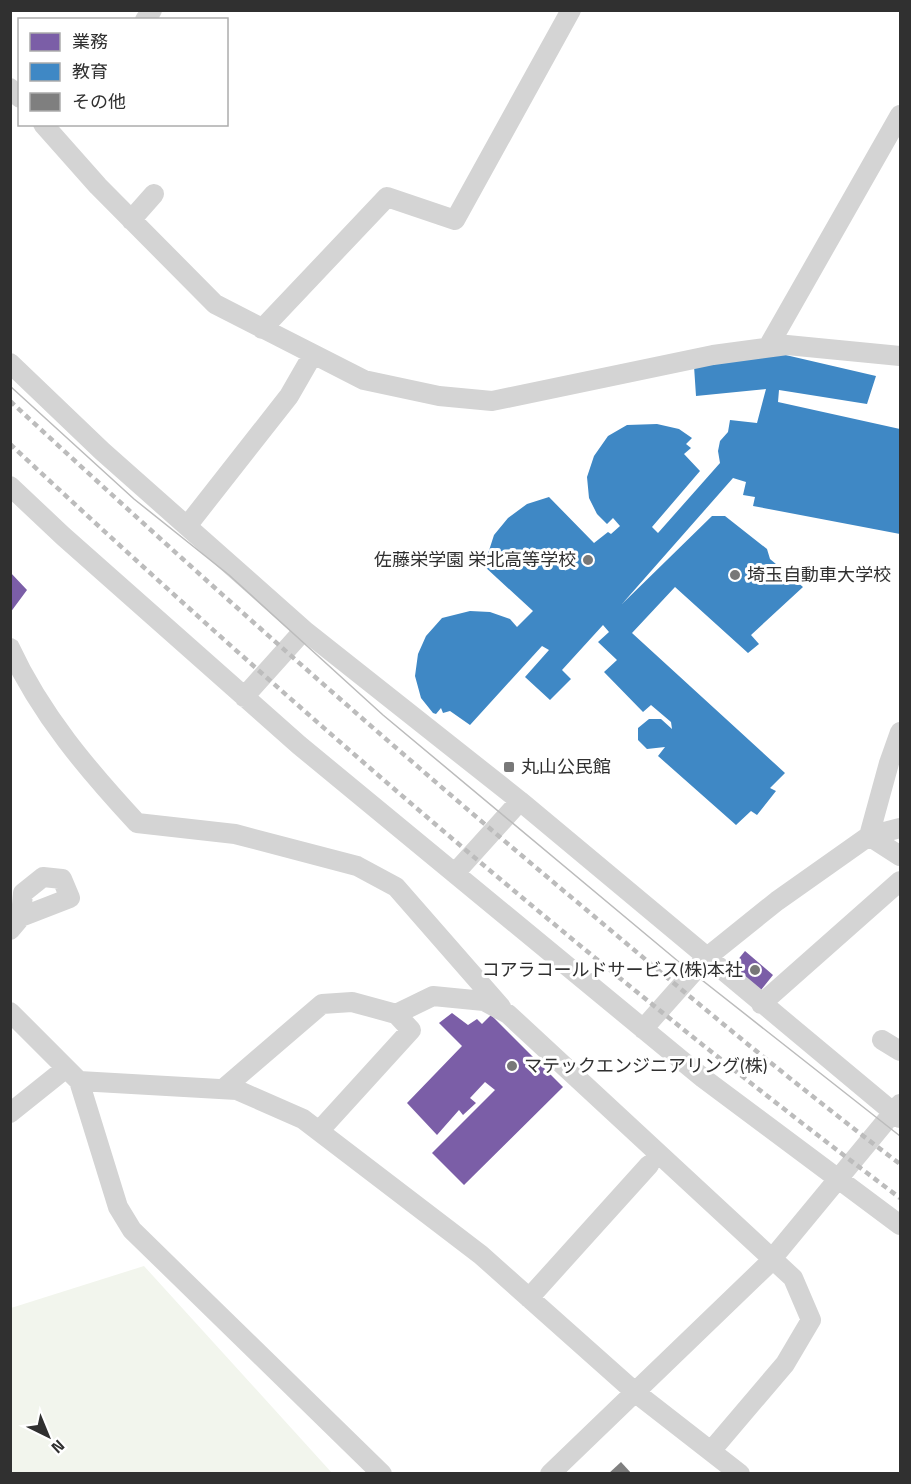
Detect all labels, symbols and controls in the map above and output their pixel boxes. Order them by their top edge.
legend [18,18,228,126]
text: 業務 [72,28,108,55]
text: 教育 [72,58,108,85]
text: その他 [72,88,126,115]
place label: 佐藤栄学園 栄北高等学校 [374,546,576,573]
marker: 佐藤栄学園 栄北高等学校 [581,553,595,567]
place label: 埼玉自動車大学校 [747,561,891,588]
marker: 埼玉自動車大学校 [728,568,742,582]
place label: 丸山公民館 [521,753,611,780]
marker: 丸山公民館 [502,760,516,774]
place label: コアラコールドサービス(株)本社 [481,956,743,983]
marker: コアラコールドサービス(株)本社 [748,963,762,977]
place label: マテックエンジニアリング(株) [524,1052,768,1079]
marker: マテックエンジニアリング(株) [505,1059,519,1073]
north arrow [18,1406,78,1466]
text: N [46,1434,70,1460]

